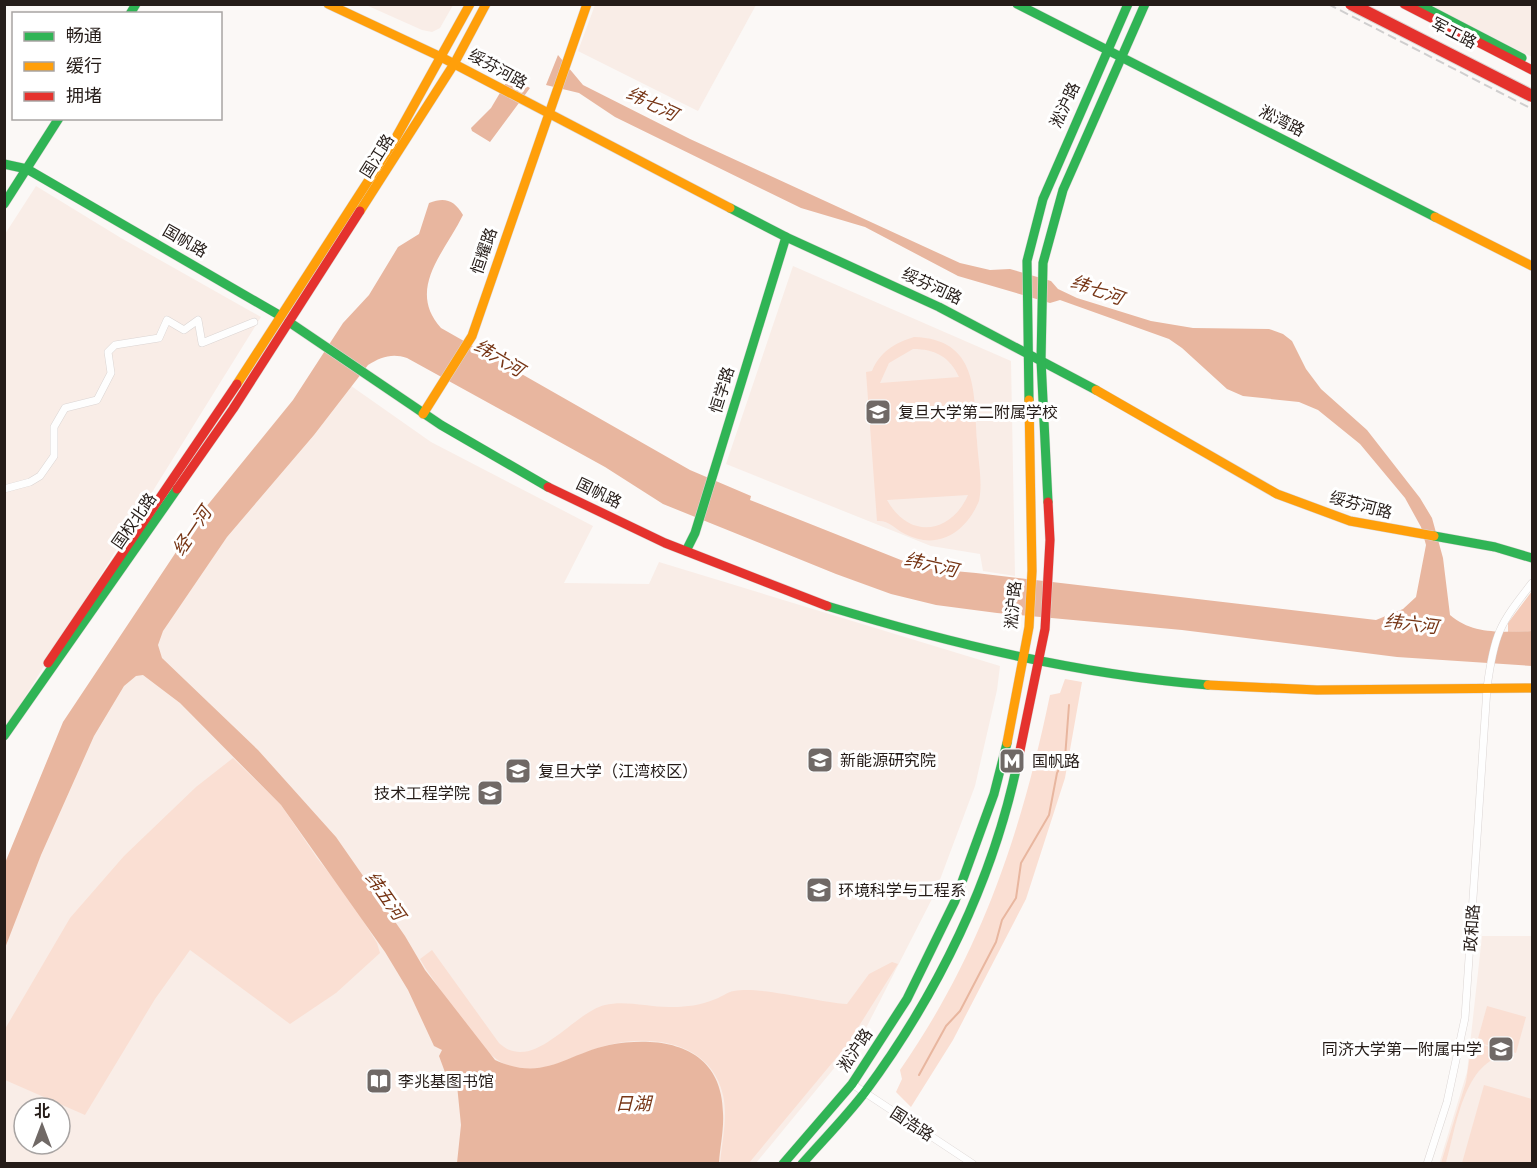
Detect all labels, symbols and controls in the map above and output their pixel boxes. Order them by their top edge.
legend [12,12,222,120]
street label: 军工路 [1428,14,1480,52]
text: 畅通 [66,25,102,47]
street label: 绥芬河路 [465,45,531,93]
text: 缓行 [66,55,102,77]
street label: 淞沪路 [1046,79,1084,131]
water label: 纬七河 [623,82,684,127]
text: 拥堵 [66,85,102,107]
street label: 淞湾路 [1256,102,1308,140]
street label: 国江路 [356,131,398,181]
street label: 国帆路 [159,221,211,261]
street label: 恒耀路 [467,225,501,277]
street label: 绥芬河路 [899,264,965,308]
water label: 纬七河 [1068,270,1129,311]
water label: 纬六河 [470,335,530,383]
street label: 恒学路 [706,364,738,416]
school or university icon: 复旦大学第二附属学校 [863,397,893,427]
place label: 复旦大学第二附属学校 [898,403,1058,422]
street label: 国帆路 [573,474,625,512]
street label: 绥芬河路 [1328,488,1394,522]
street label: 国权北路 [108,489,160,553]
water label: 经一河 [168,500,218,560]
water label: 纬六河 [902,548,963,582]
street label: 淞沪路 [1001,580,1025,630]
water label: 纬六河 [1383,610,1442,639]
school or university icon: 新能源研究院 [805,745,835,775]
metro station icon: 国帆路 [997,746,1027,776]
place label: 新能源研究院 [840,751,936,770]
place label: 国帆路 [1032,752,1080,771]
school or university icon: 复旦大学（江湾校区） [503,756,533,786]
place label: 复旦大学（江湾校区） [538,762,698,781]
school or university icon: 技术工程学院 [475,778,505,808]
place label: 技术工程学院 [374,784,470,803]
water label: 纬五河 [361,868,411,927]
school or university icon: 环境科学与工程系 [804,875,834,905]
place label: 环境科学与工程系 [838,881,966,900]
street label: 政和路 [1461,903,1483,953]
street label: 淞沪路 [834,1025,876,1075]
school or university icon: 同济大学第一附属中学 [1486,1034,1516,1064]
place label: 同济大学第一附属中学 [1322,1040,1482,1059]
library icon: 李兆基图书馆 [364,1066,394,1096]
place label: 李兆基图书馆 [398,1072,494,1091]
water label: 日湖 [615,1093,654,1115]
north arrow [12,1096,72,1156]
text: 北 [34,1102,50,1121]
street label: 国浩路 [887,1103,937,1145]

